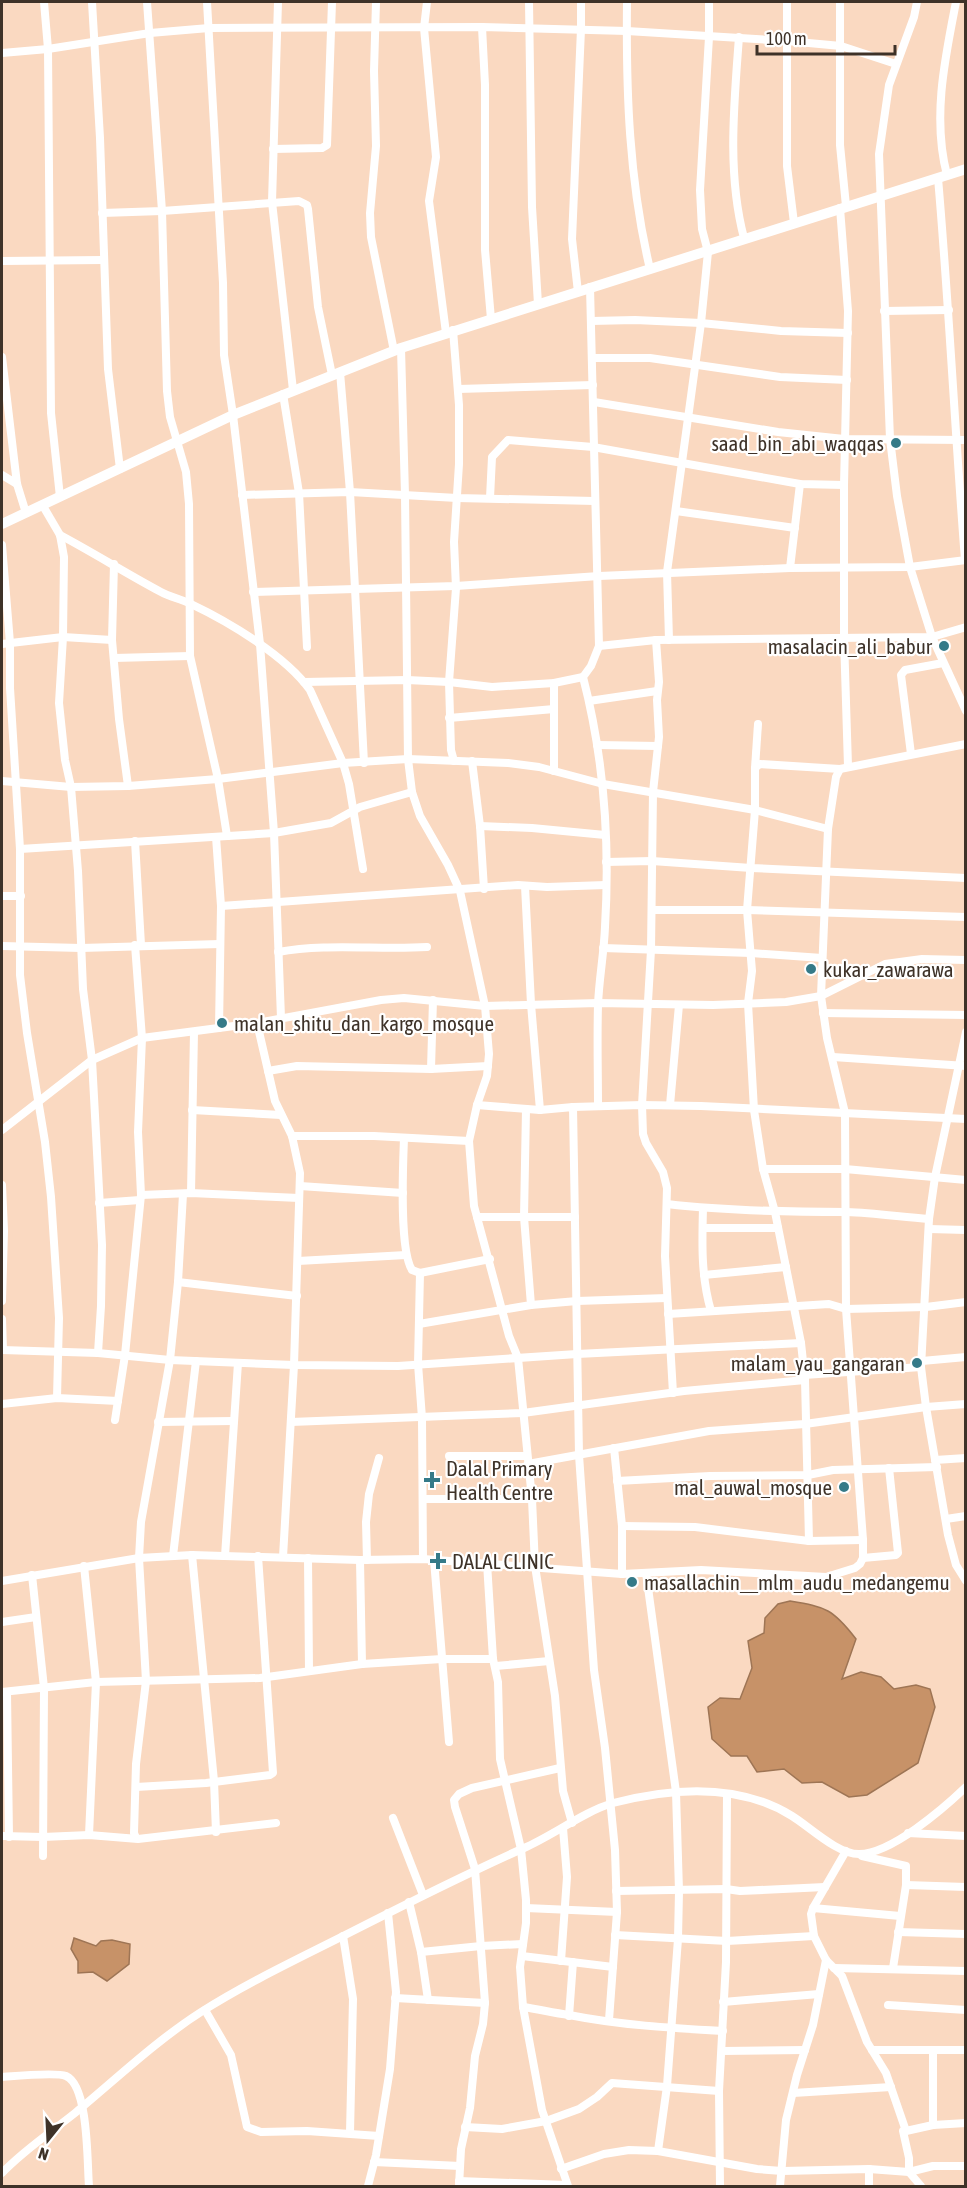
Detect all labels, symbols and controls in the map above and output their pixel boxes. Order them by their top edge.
scale bar [757,18,895,56]
text: 100 m [766,28,807,49]
place label: saad_bin_abi_waqqas [711,431,884,455]
marker: saad_bin_abi_waqqas [889,436,903,450]
place label: masalacin_ali_babur [768,634,933,658]
marker: masalacin_ali_babur [937,639,951,653]
place label: kukar_zawarawa [823,957,954,981]
marker: kukar_zawarawa [804,962,818,976]
place label: malan_shitu_dan_kargo_mosque [234,1011,494,1035]
marker: malan_shitu_dan_kargo_mosque [215,1016,229,1030]
place label: malam_yau_gangaran [731,1351,905,1375]
marker: malam_yau_gangaran [910,1356,924,1370]
place label: Dalal Primary Health Centre [446,1456,553,1504]
marker: Dalal Primary Health Centre [423,1471,441,1489]
place label: mal_auwal_mosque [674,1475,832,1499]
marker: mal_auwal_mosque [837,1480,851,1494]
place label: DALAL CLINIC [452,1549,554,1573]
marker: DALAL CLINIC [429,1552,447,1570]
place label: masallachin__mlm_audu_medangemu [644,1570,950,1594]
marker: masallachin__mlm_audu_medangemu [625,1575,639,1589]
north arrow [18,2110,78,2170]
text: N [36,2144,51,2164]

